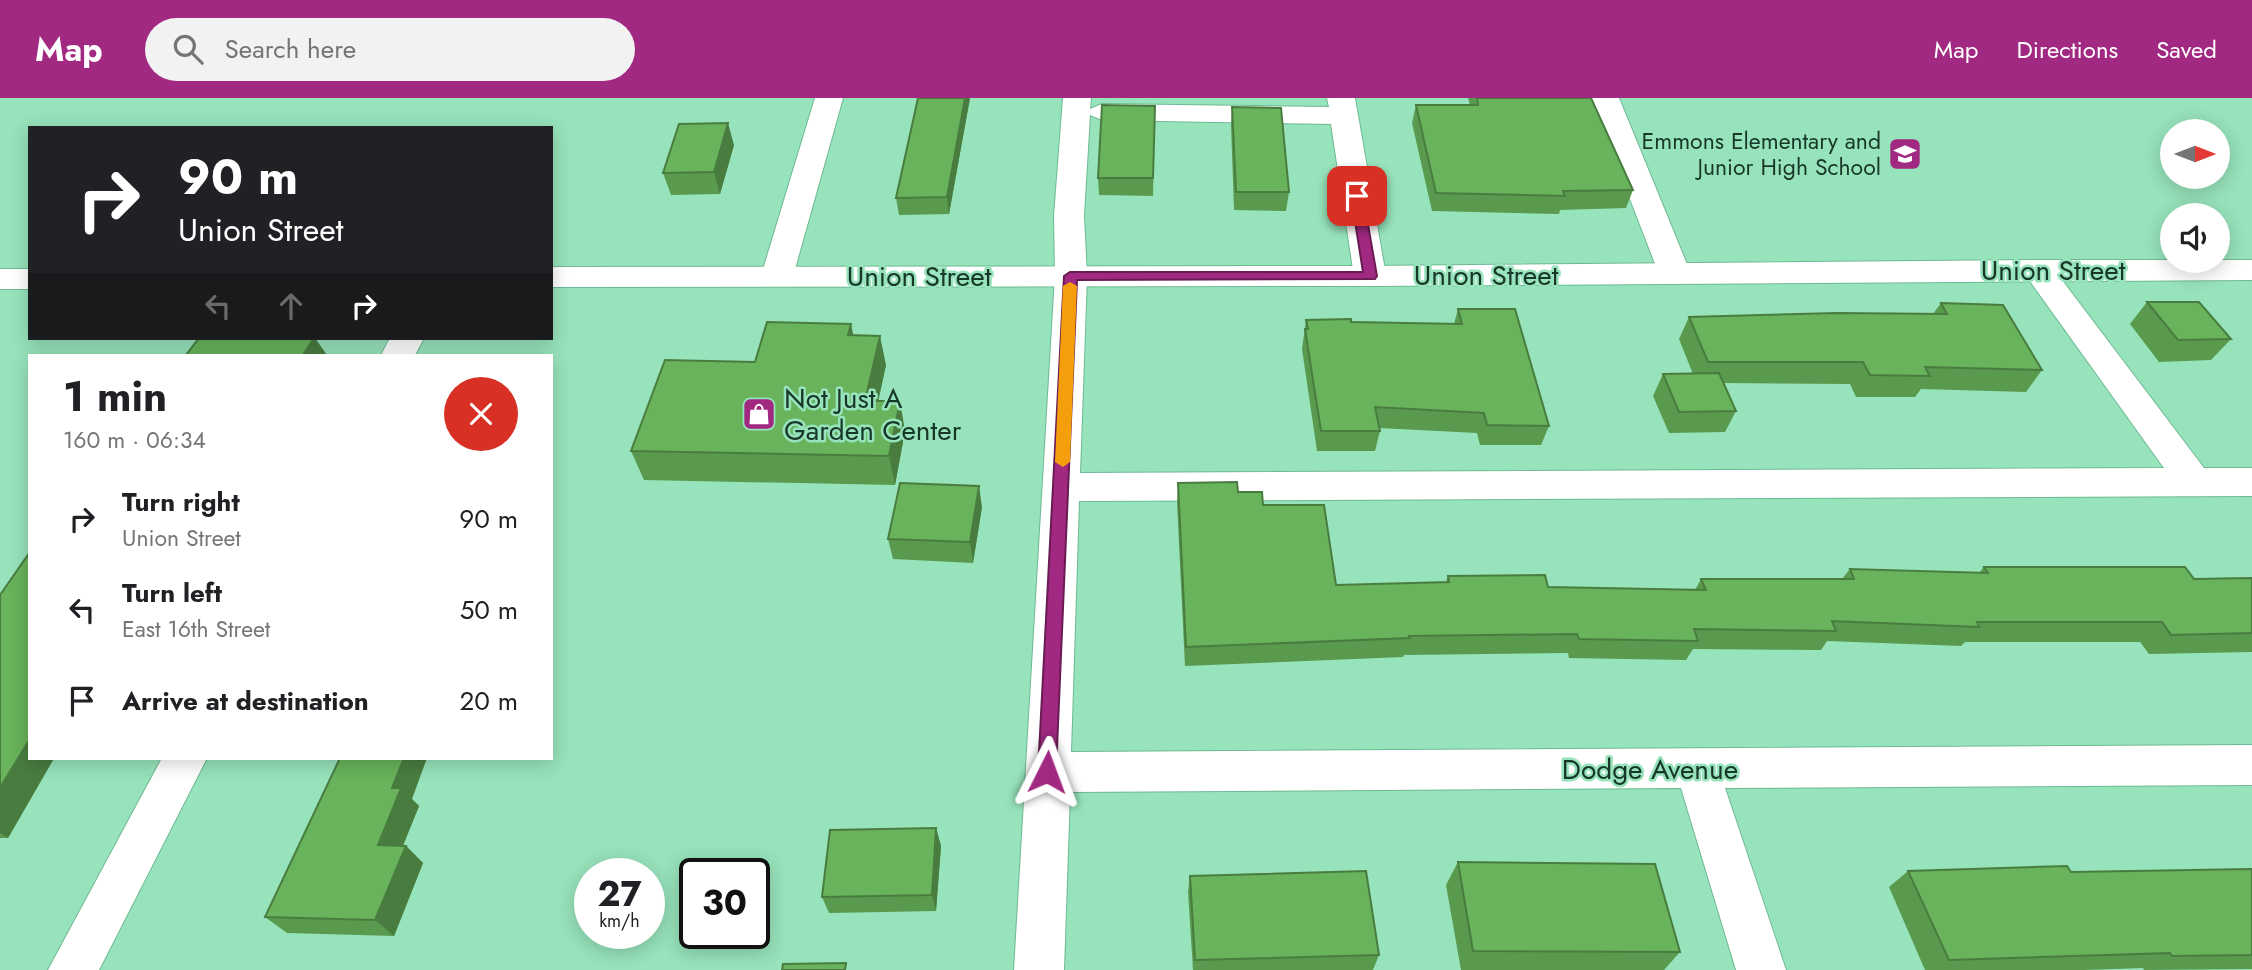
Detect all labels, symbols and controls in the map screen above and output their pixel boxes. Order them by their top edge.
search box [145,18,635,81]
text: Map [35,26,103,73]
icon: search [169,30,207,68]
text: Search here [225,30,356,68]
text: Map [1934,32,1979,67]
text: Directions [2017,32,2118,67]
text: Saved [2156,32,2217,67]
north arrow [2160,119,2230,189]
map controls [2160,119,2230,273]
place label: Emmons Elementary and Junior High School [1642,124,1881,184]
school or university icon: Emmons Elementary and Junior High School [1886,135,1924,173]
text: 90 m [178,142,298,212]
icon: right [63,154,154,245]
pin [1327,166,1387,226]
icon: arrive [1338,177,1376,215]
button: sound [2160,203,2230,273]
text: Union Street [178,207,343,253]
street label: Union Street [1981,250,2126,291]
street label: Union Street [1414,255,1559,296]
street label: Union Street [847,256,992,297]
icon: left [199,287,237,325]
icon: ahead [272,287,310,325]
icon: right [345,287,383,325]
text: 1 min [63,366,167,427]
button: close [444,377,518,451]
place label: Not Just A Garden Center [784,378,962,451]
shop icon: Not Just A Garden Center [740,395,778,433]
text: 160 m · 06:34 [63,423,206,457]
text: Turn right [122,483,240,521]
icon: right [63,500,101,538]
text: 90 m [459,500,518,538]
text: Union Street [122,521,241,555]
text: Turn left [122,574,222,612]
icon: left [63,591,101,629]
text: 50 m [460,591,518,629]
text: East 16th Street [122,612,270,646]
icon: arrive [63,682,101,720]
text: Arrive at destination [122,682,369,720]
text: 20 m [460,682,518,720]
position arrow [1010,735,1084,809]
street label: Dodge Avenue [1562,749,1738,790]
speed limit sign: 30 [679,858,770,949]
text: 27 [597,869,642,919]
text: km/h [599,908,640,934]

